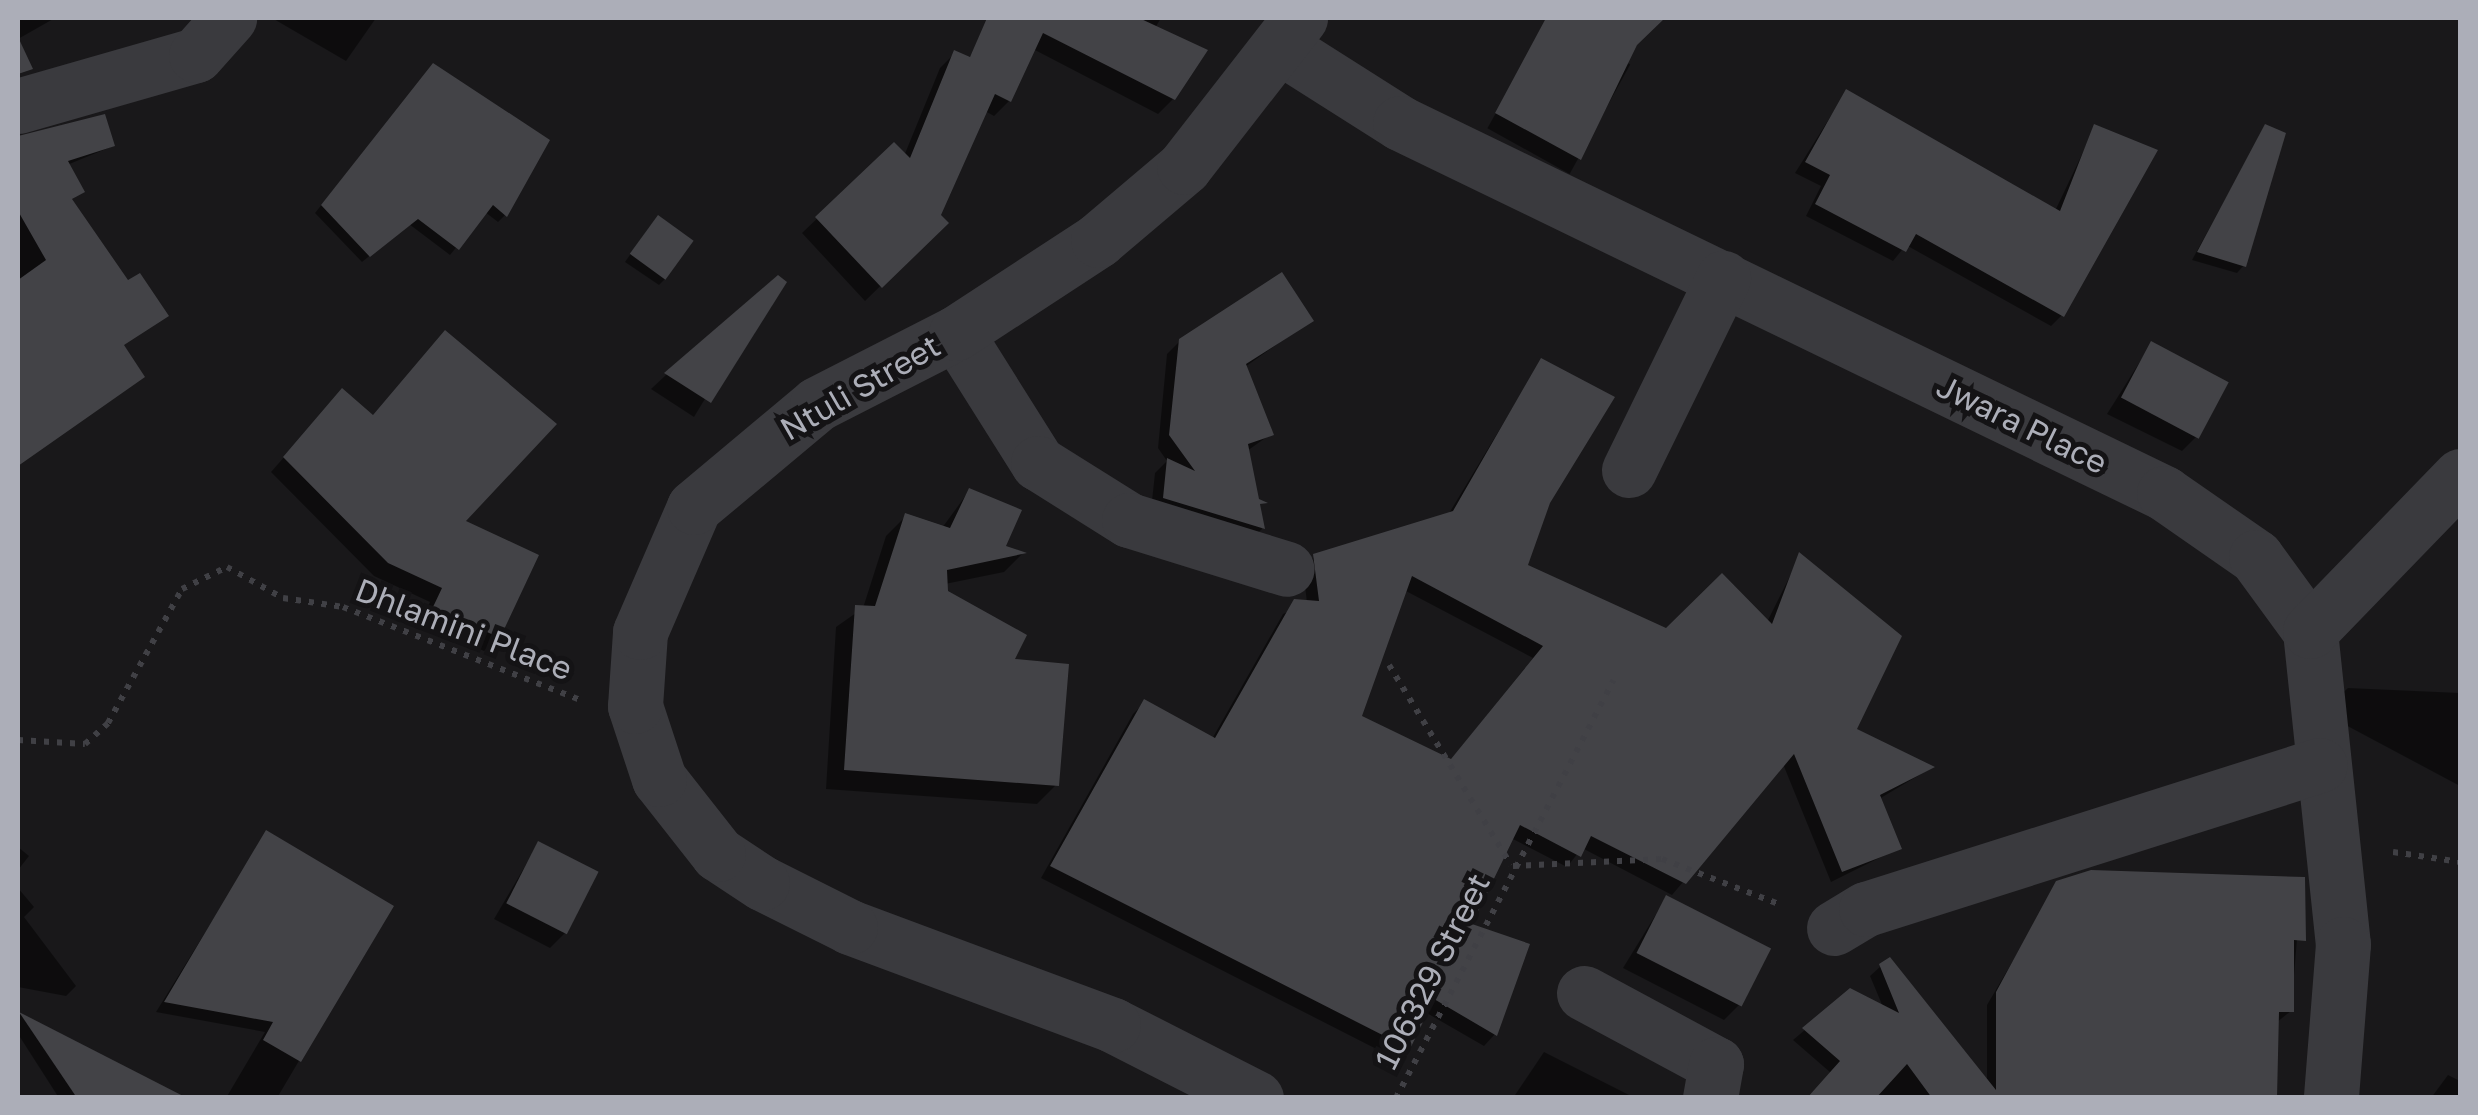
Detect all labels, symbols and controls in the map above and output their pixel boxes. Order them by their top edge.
street label: Ntuli Street [773,326,947,448]
street label: Jwara Place [1931,366,2113,482]
street label: Dhlamini Place [350,570,578,688]
street label: 106329 Street [1366,867,1498,1075]

